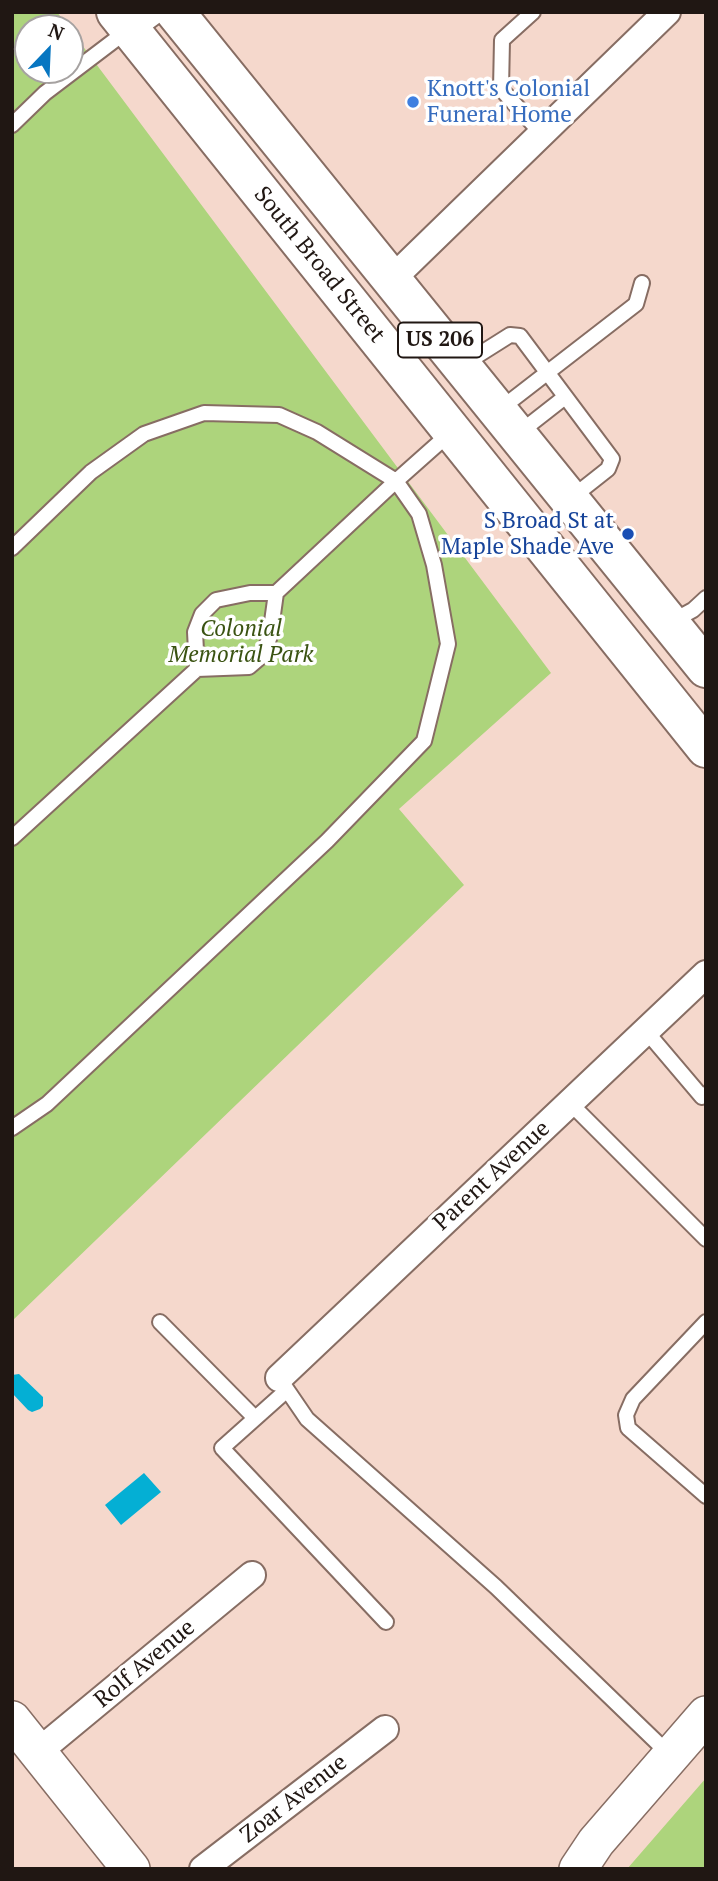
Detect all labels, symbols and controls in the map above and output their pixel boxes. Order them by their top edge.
north arrow [14,14,84,84]
text: N [45,17,68,45]
place label: Knott's Colonial Funeral Home [427,75,590,129]
marker: Knott's Colonial Funeral Home [405,94,421,110]
street label: South Broad Street [248,181,390,349]
road number: US 206 [398,322,482,358]
place label: S Broad St at Maple Shade Ave [441,507,614,561]
marker: S Broad St at Maple Shade Ave [620,526,636,542]
park label: Colonial Memorial Park [168,615,314,669]
street label: Parent Avenue [428,1115,556,1237]
street label: Rolf Avenue [89,1614,201,1714]
street label: Zoar Avenue [235,1749,353,1849]

